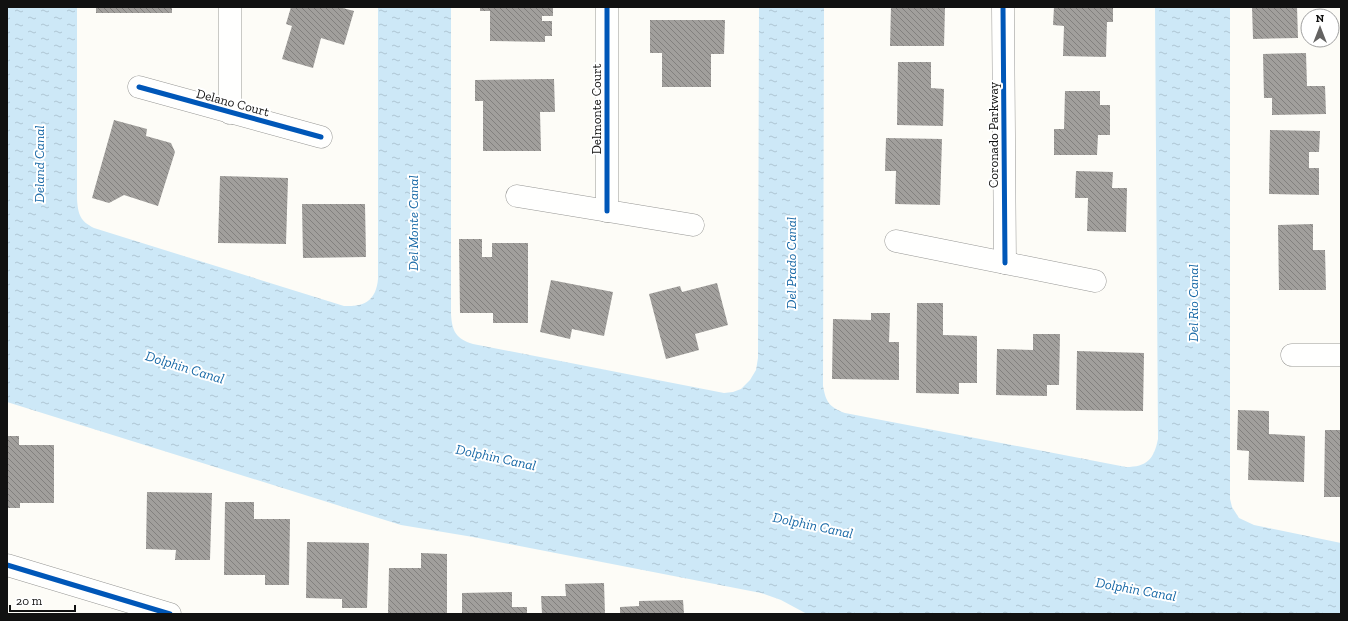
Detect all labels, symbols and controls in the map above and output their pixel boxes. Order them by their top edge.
north arrow [1300,8,1340,48]
text: N [1316,12,1325,25]
street label: Delmonte Court [589,64,604,154]
street label: Coronado Parkway [986,82,1001,188]
street label: Delano Court [195,86,271,119]
water label: Deland Canal [31,125,48,203]
water label: Del Monte Canal [405,175,422,271]
water label: Del Prado Canal [783,217,800,309]
water label: Del Rio Canal [1185,264,1202,342]
water label: Dolphin Canal [143,347,226,388]
water label: Dolphin Canal [454,441,538,474]
water label: Dolphin Canal [771,509,855,542]
water label: Dolphin Canal [1094,574,1178,605]
scale bar [10,587,75,613]
text: 20 m [16,594,43,608]

